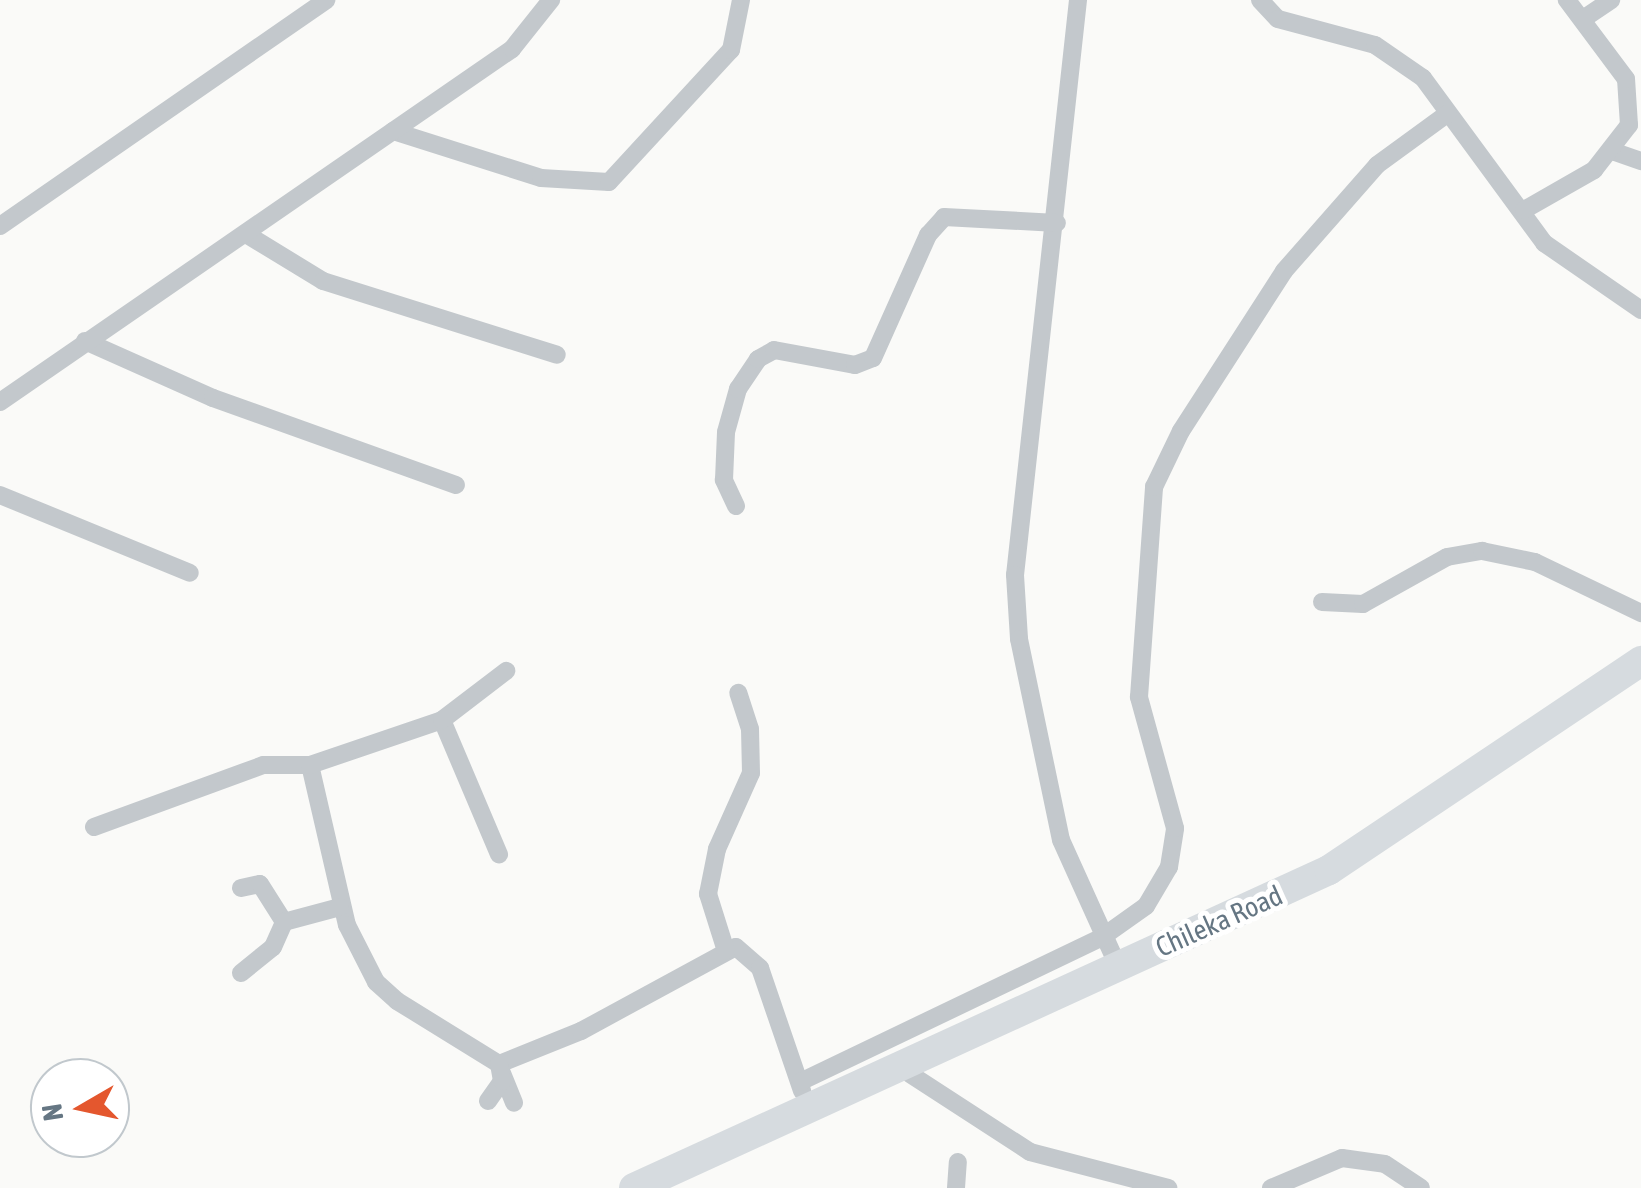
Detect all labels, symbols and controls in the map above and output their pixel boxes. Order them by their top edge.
street label: Chileka Road [1150,878,1288,964]
north arrow [30,1058,130,1158]
text: N [35,1102,69,1123]

